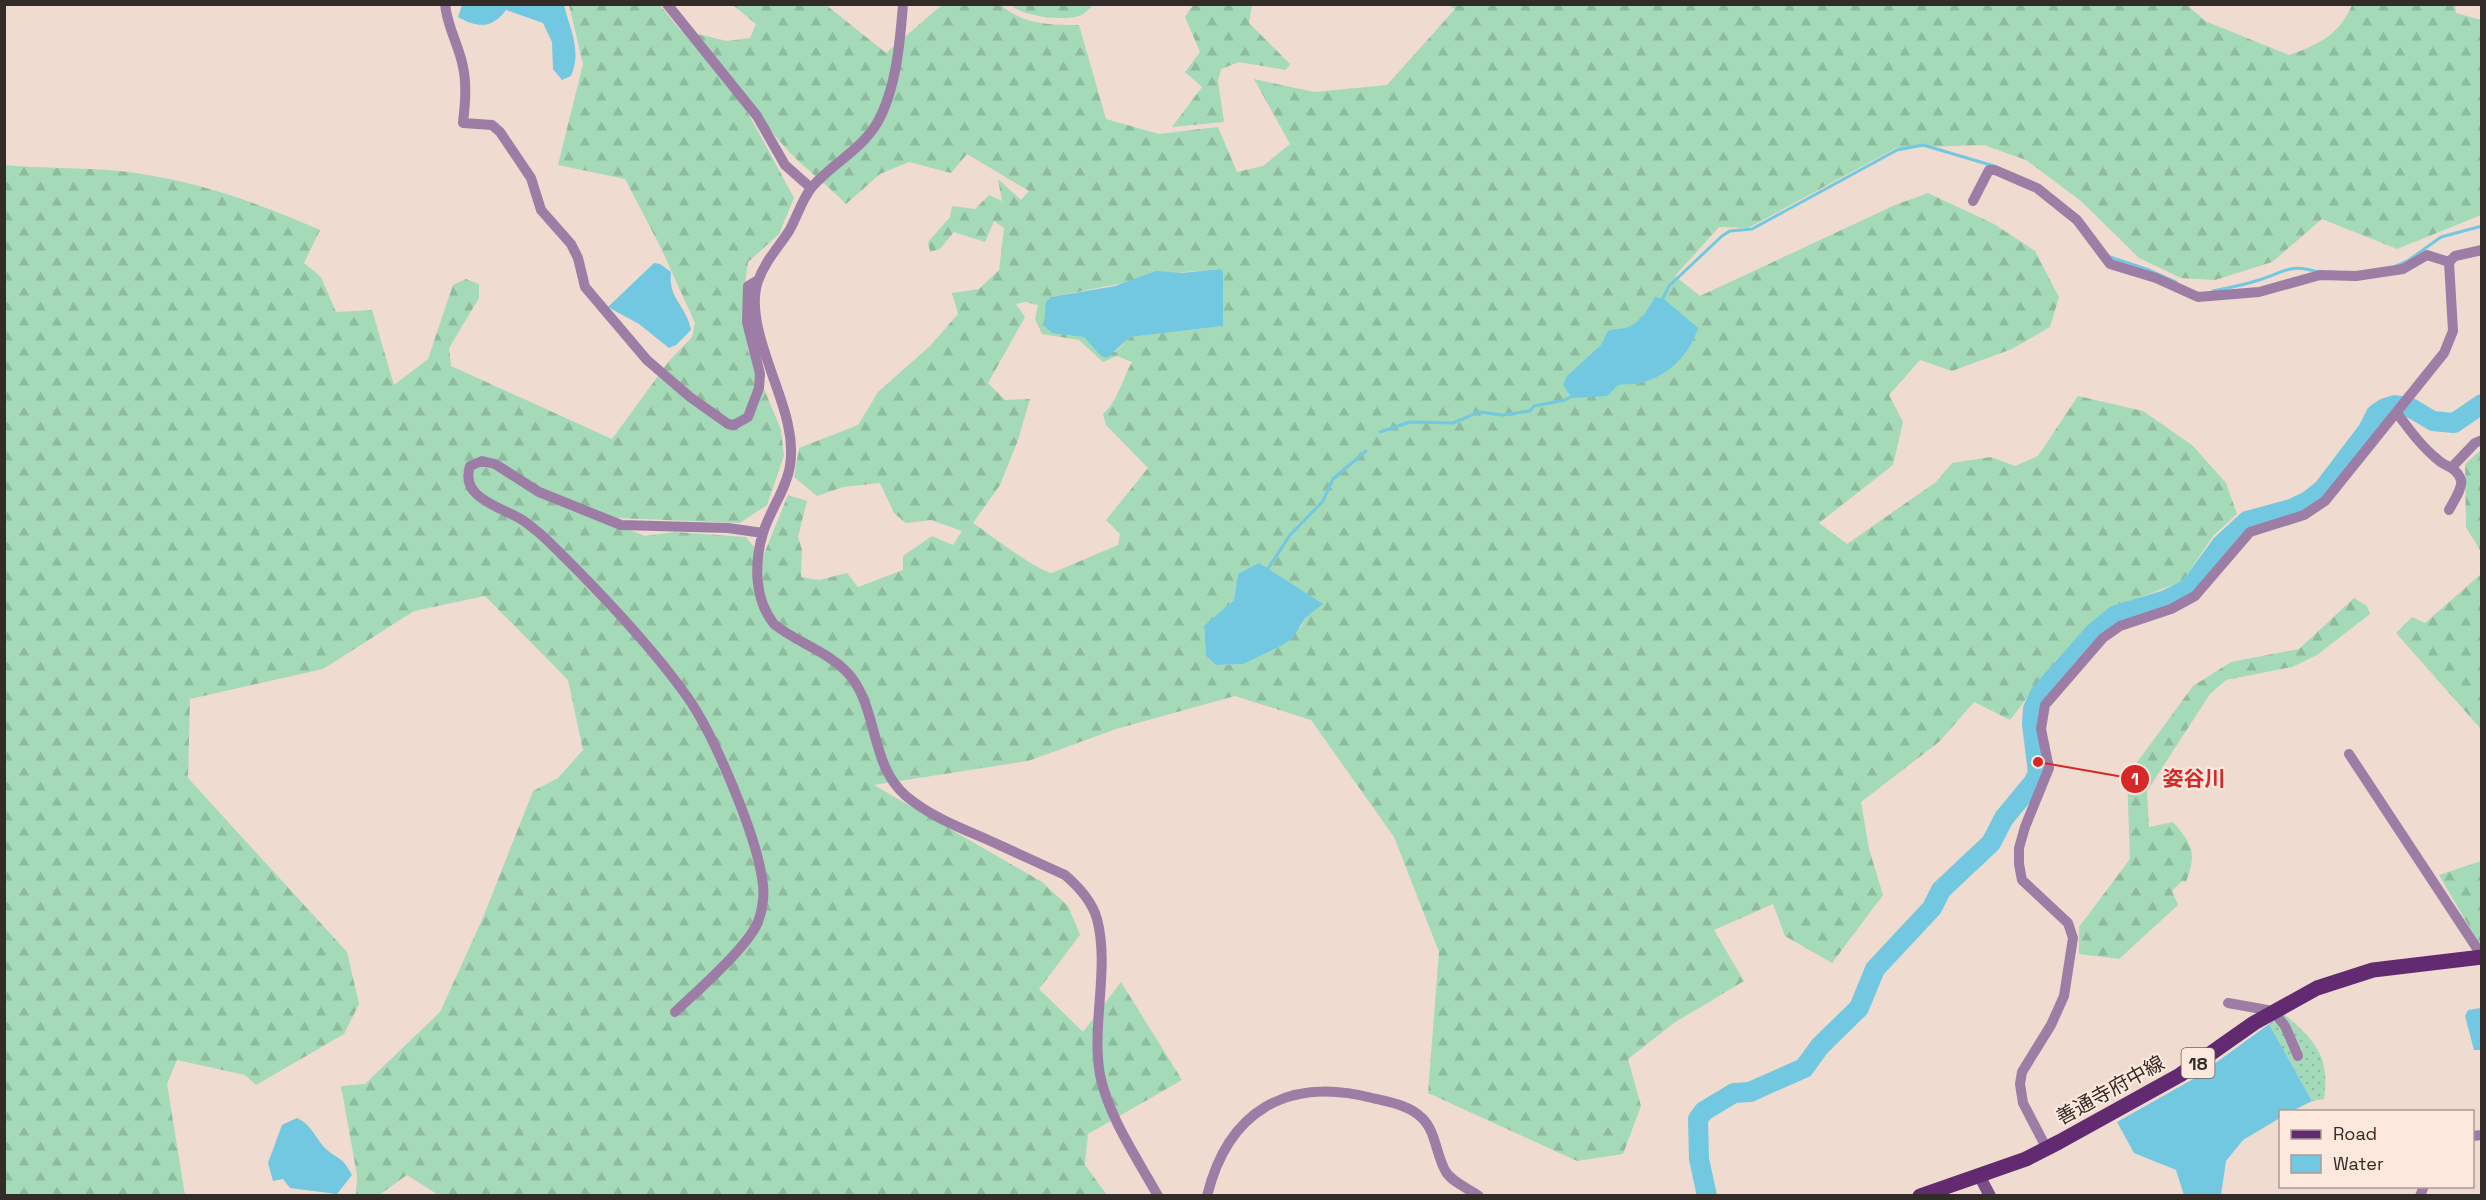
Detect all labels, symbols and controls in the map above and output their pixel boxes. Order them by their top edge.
callout: 姿谷川 [2120,759,2237,798]
text: 姿谷川 [2163,765,2226,792]
text: 1 [2131,767,2139,790]
road number: 18 [2182,1048,2214,1078]
street label: 善通寺府中線 [2051,1050,2169,1130]
legend [2279,1110,2474,1188]
text: Road [2333,1122,2377,1145]
text: Water [2333,1152,2384,1175]

